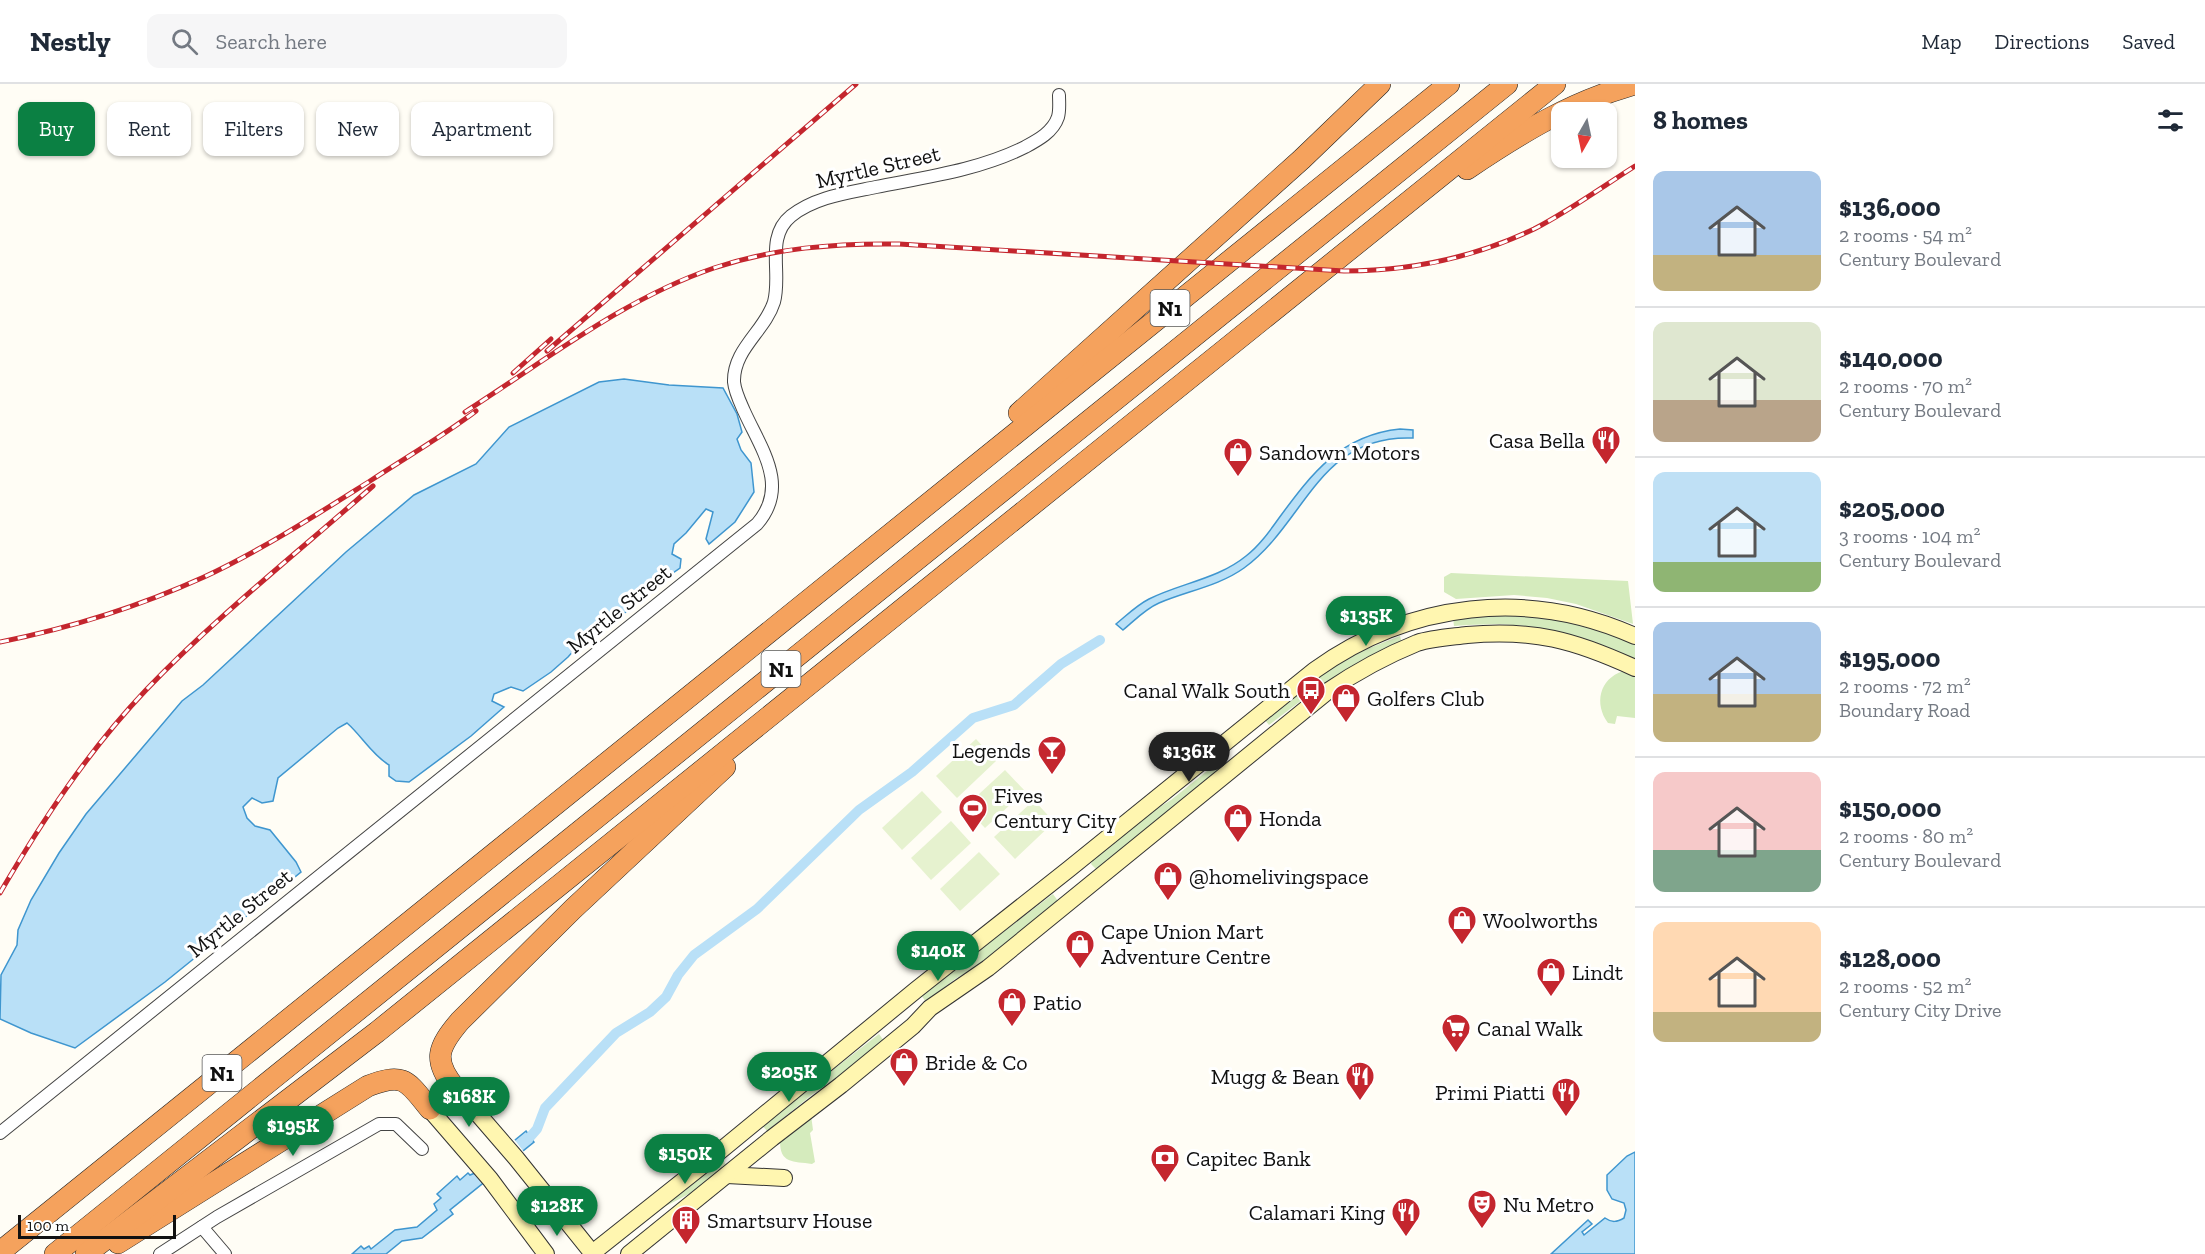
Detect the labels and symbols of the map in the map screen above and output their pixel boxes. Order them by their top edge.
north arrow [1551,102,1617,168]
street label: Myrtle Street [813,139,943,194]
road number: N1 [1150,290,1190,326]
restaurant icon: Casa Bella [1590,424,1622,466]
place label: Casa Bella [1489,427,1585,454]
shop icon: Sandown Motors [1222,436,1254,478]
place label: Sandown Motors [1259,439,1420,466]
street label: Myrtle Street [561,558,677,659]
pin: $135K [1324,596,1408,647]
road number: N1 [762,651,800,687]
bus stop icon: Canal Walk South [1295,674,1327,716]
place label: Canal Walk South [1123,677,1291,704]
shop icon: Golfers Club [1330,682,1362,724]
place label: Golfers Club [1367,685,1485,712]
pin: $136K [1147,732,1231,783]
bar icon: Legends [1036,734,1068,776]
place label: Legends [952,737,1031,764]
place label: Fives Century City [994,782,1117,834]
sports icon: Fives Century City [957,792,989,834]
shop icon: Honda [1222,802,1254,844]
place label: Honda [1259,805,1322,832]
shop icon: @homelivingspace [1152,860,1184,902]
street label: Myrtle Street [182,862,298,963]
place label: @homelivingspace [1189,863,1368,890]
shop icon: Woolworths [1446,904,1478,946]
place label: Woolworths [1483,907,1598,934]
place label: Cape Union Mart Adventure Centre [1101,918,1271,970]
shop icon: Cape Union Mart Adventure Centre [1064,928,1096,970]
pin: $140K [896,931,980,982]
shop icon: Lindt [1535,956,1567,998]
place label: Lindt [1572,959,1624,986]
shop icon: Patio [996,986,1028,1028]
place label: Patio [1033,989,1082,1016]
supermarket icon: Canal Walk [1440,1012,1472,1054]
place label: Canal Walk [1477,1015,1583,1042]
shop icon: Bride & Co [888,1046,920,1088]
place label: Bride & Co [925,1049,1028,1076]
pin: $205K [747,1052,831,1103]
road number: N1 [202,1055,242,1091]
restaurant icon: Mugg & Bean [1344,1060,1376,1102]
place label: Mugg & Bean [1211,1063,1339,1090]
restaurant icon: Primi Piatti [1550,1076,1582,1118]
pin: $168K [427,1077,511,1128]
place label: Primi Piatti [1435,1079,1545,1106]
pin: $195K [251,1106,335,1157]
pin: $150K [643,1134,727,1185]
bank icon: Capitec Bank [1149,1142,1181,1184]
place label: Capitec Bank [1186,1145,1311,1172]
pin: $128K [515,1186,599,1237]
theatre icon: Nu Metro [1466,1188,1498,1230]
place label: Nu Metro [1503,1191,1594,1218]
restaurant icon: Calamari King [1390,1196,1422,1238]
place label: Calamari King [1249,1199,1385,1226]
building icon: Smartsurv House [670,1204,702,1246]
place label: Smartsurv House [707,1207,872,1234]
scale bar [18,1212,176,1240]

